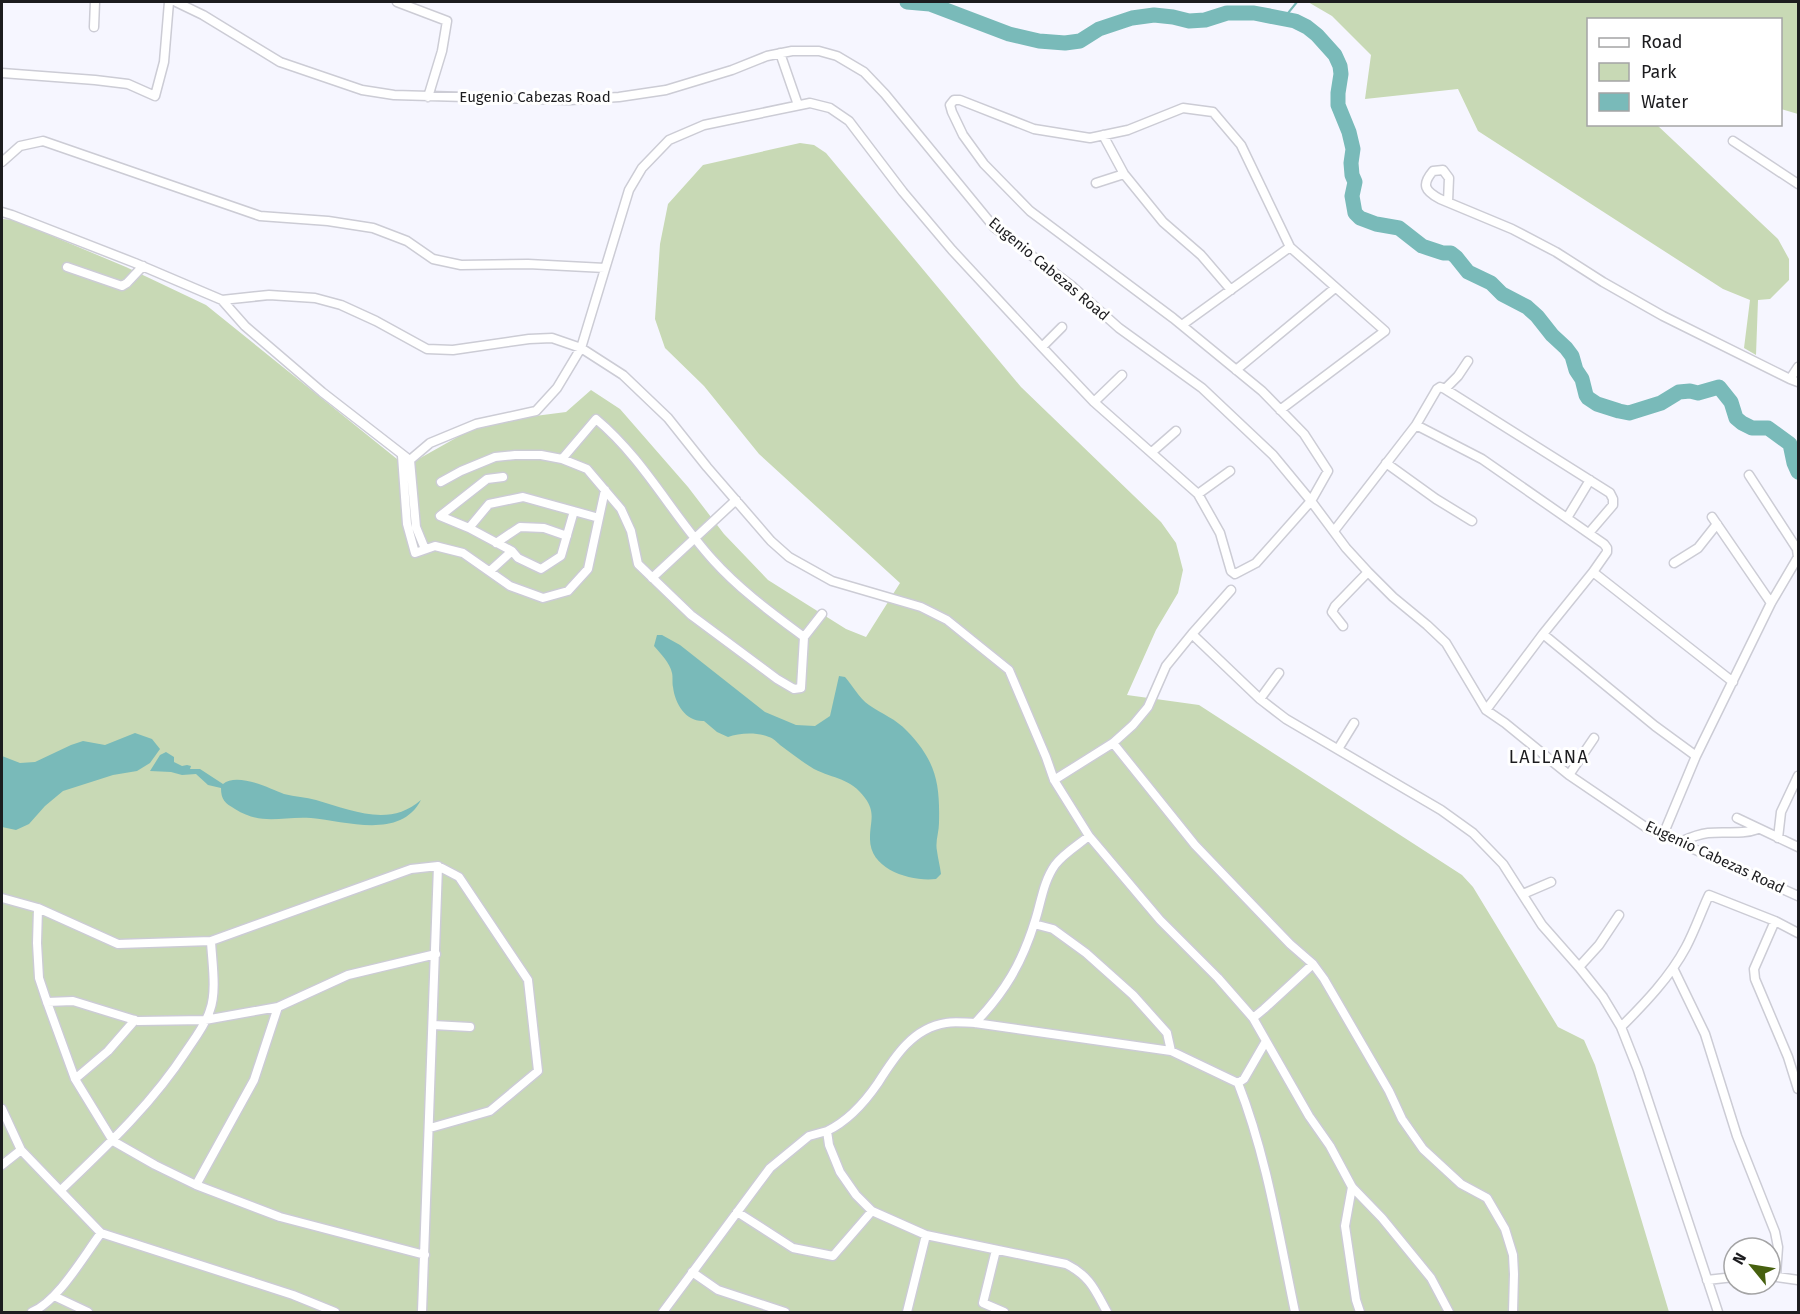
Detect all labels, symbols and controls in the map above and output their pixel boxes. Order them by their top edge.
legend [1587,18,1782,126]
text: Road [1641,31,1683,53]
text: Park [1641,61,1677,83]
street label: Eugenio Cabezas Road [459,88,611,106]
text: Water [1641,91,1688,113]
street label: Eugenio Cabezas Road [985,213,1113,325]
district label: LALLANA [1509,746,1589,768]
street label: Eugenio Cabezas Road [1643,817,1787,897]
north arrow [1722,1236,1782,1296]
text: N [1729,1249,1750,1268]

